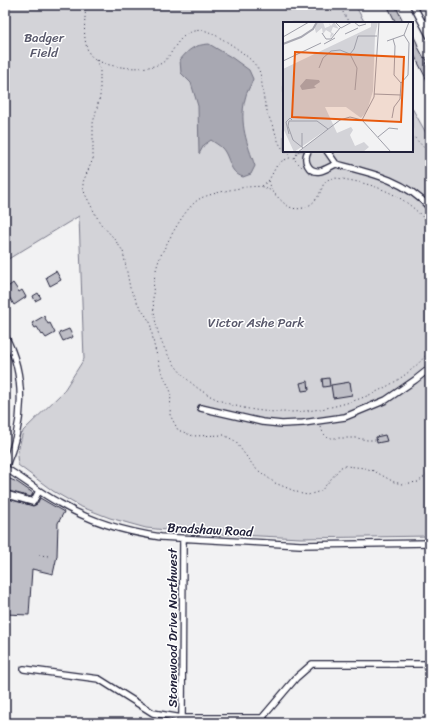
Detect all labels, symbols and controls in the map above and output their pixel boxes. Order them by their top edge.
inset map [283,22,413,152]
park label: Badger Field [24,26,65,64]
park label: Victor Ashe Park [208,311,304,334]
street label: Bradshaw Road [167,516,254,543]
street label: Stonewood Drive Northwest [161,548,184,708]

